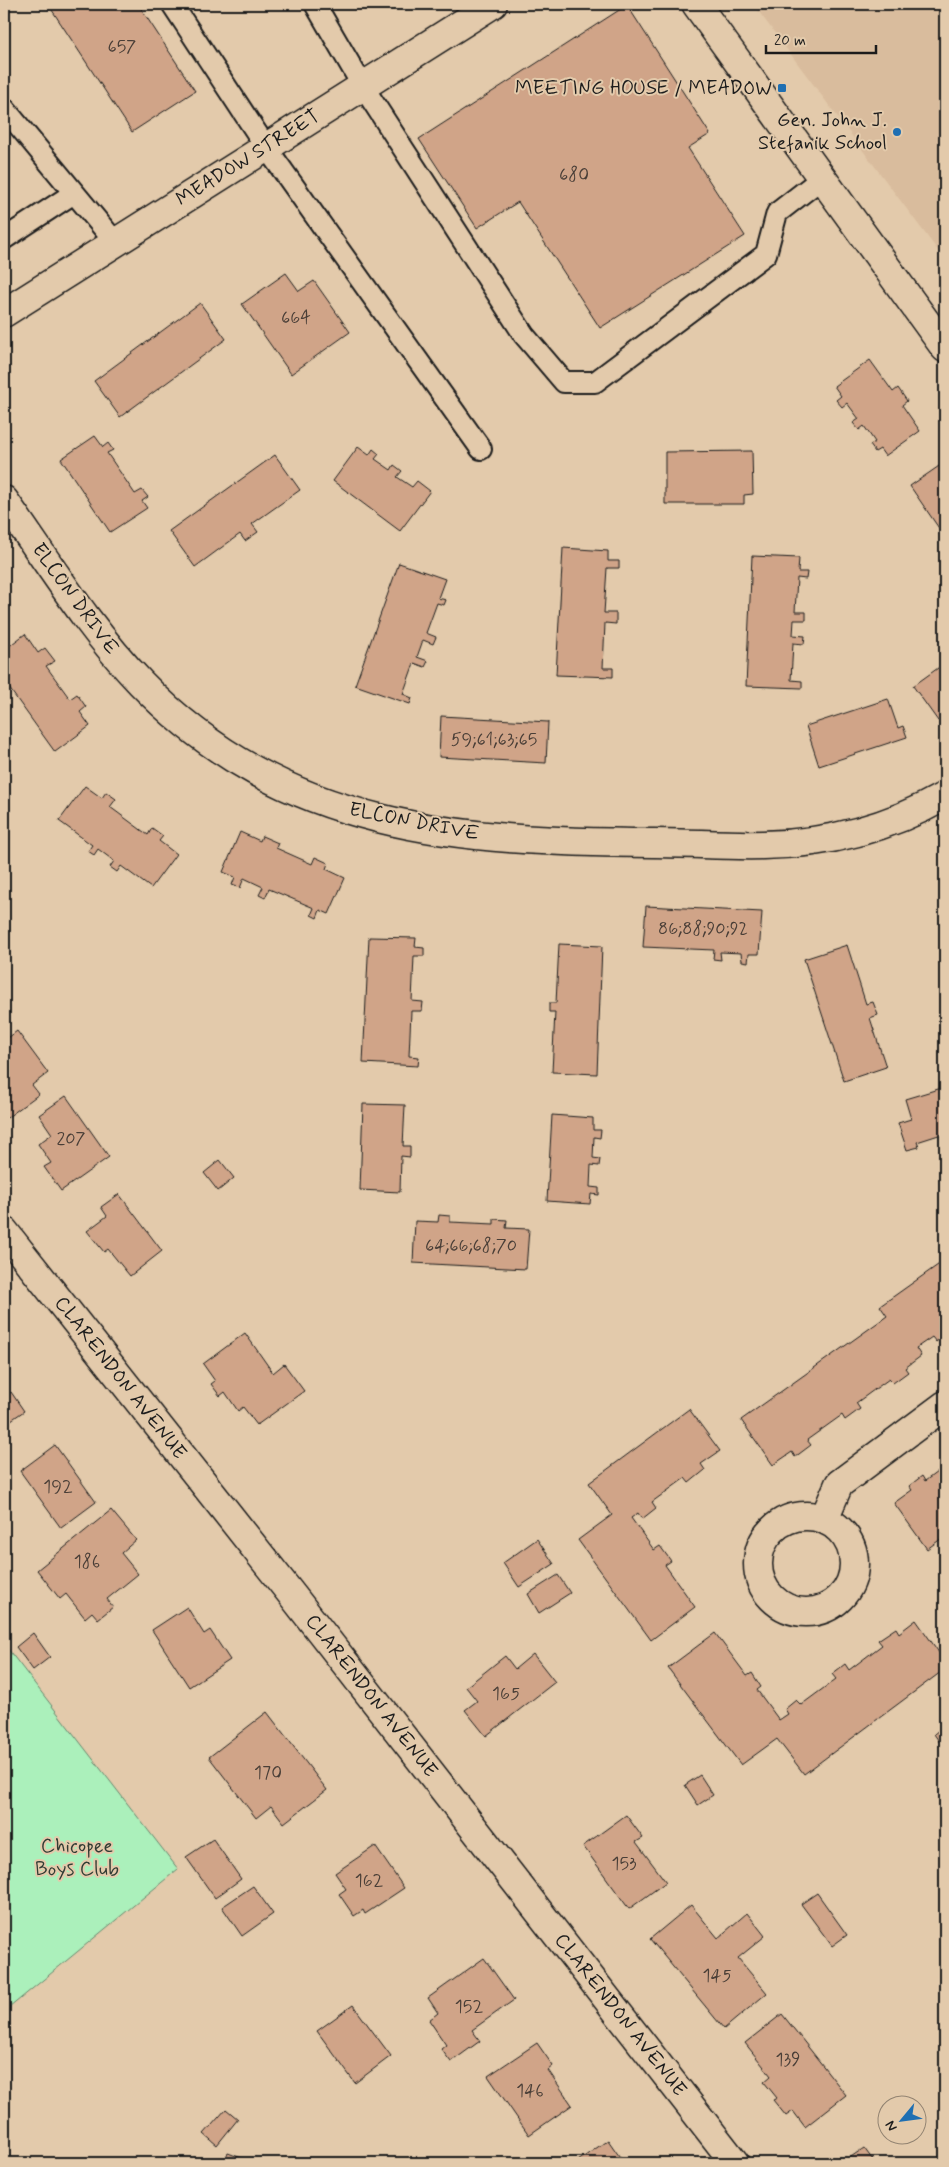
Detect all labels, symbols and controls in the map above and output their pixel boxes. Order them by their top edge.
scale bar [766,22,876,54]
text: 20 m [774,31,806,51]
house number: 657 [108,35,136,59]
place label: MEETING HOUSE / MEADOW [515,75,772,102]
marker: MEETING HOUSE / MEADOW [776,82,788,94]
street label: MEADOW STREET [171,103,325,213]
place label: Gen. John J. Stefanik School [758,107,887,157]
marker: Gen. John J. Stefanik School [891,126,903,138]
house number: 680 [559,163,589,187]
house number: 664 [281,306,311,330]
street label: ELCON DRIVE [25,538,125,660]
house number: 59;61;63;65 [451,728,537,752]
street label: ELCON DRIVE [347,796,481,848]
house number: 86;88;90;92 [658,917,748,941]
house number: 207 [56,1127,86,1151]
house number: 64;66;68;70 [425,1234,517,1258]
street label: CLARENDON AVENUE [48,1291,192,1465]
house number: 192 [43,1475,73,1499]
house number: 186 [74,1550,100,1574]
street label: CLARENDON AVENUE [299,1609,443,1783]
house number: 165 [492,1682,520,1706]
house number: 170 [254,1761,282,1785]
park label: Chicopee Boys Club [35,1833,119,1883]
house number: 153 [612,1852,636,1876]
house number: 162 [355,1869,384,1893]
street label: CLARENDON AVENUE [548,1928,692,2102]
house number: 145 [703,1964,731,1988]
house number: 152 [455,1995,483,2019]
house number: 139 [775,2048,801,2072]
house number: 146 [516,2079,544,2103]
north arrow [876,2094,926,2144]
text: N [881,2117,902,2134]

